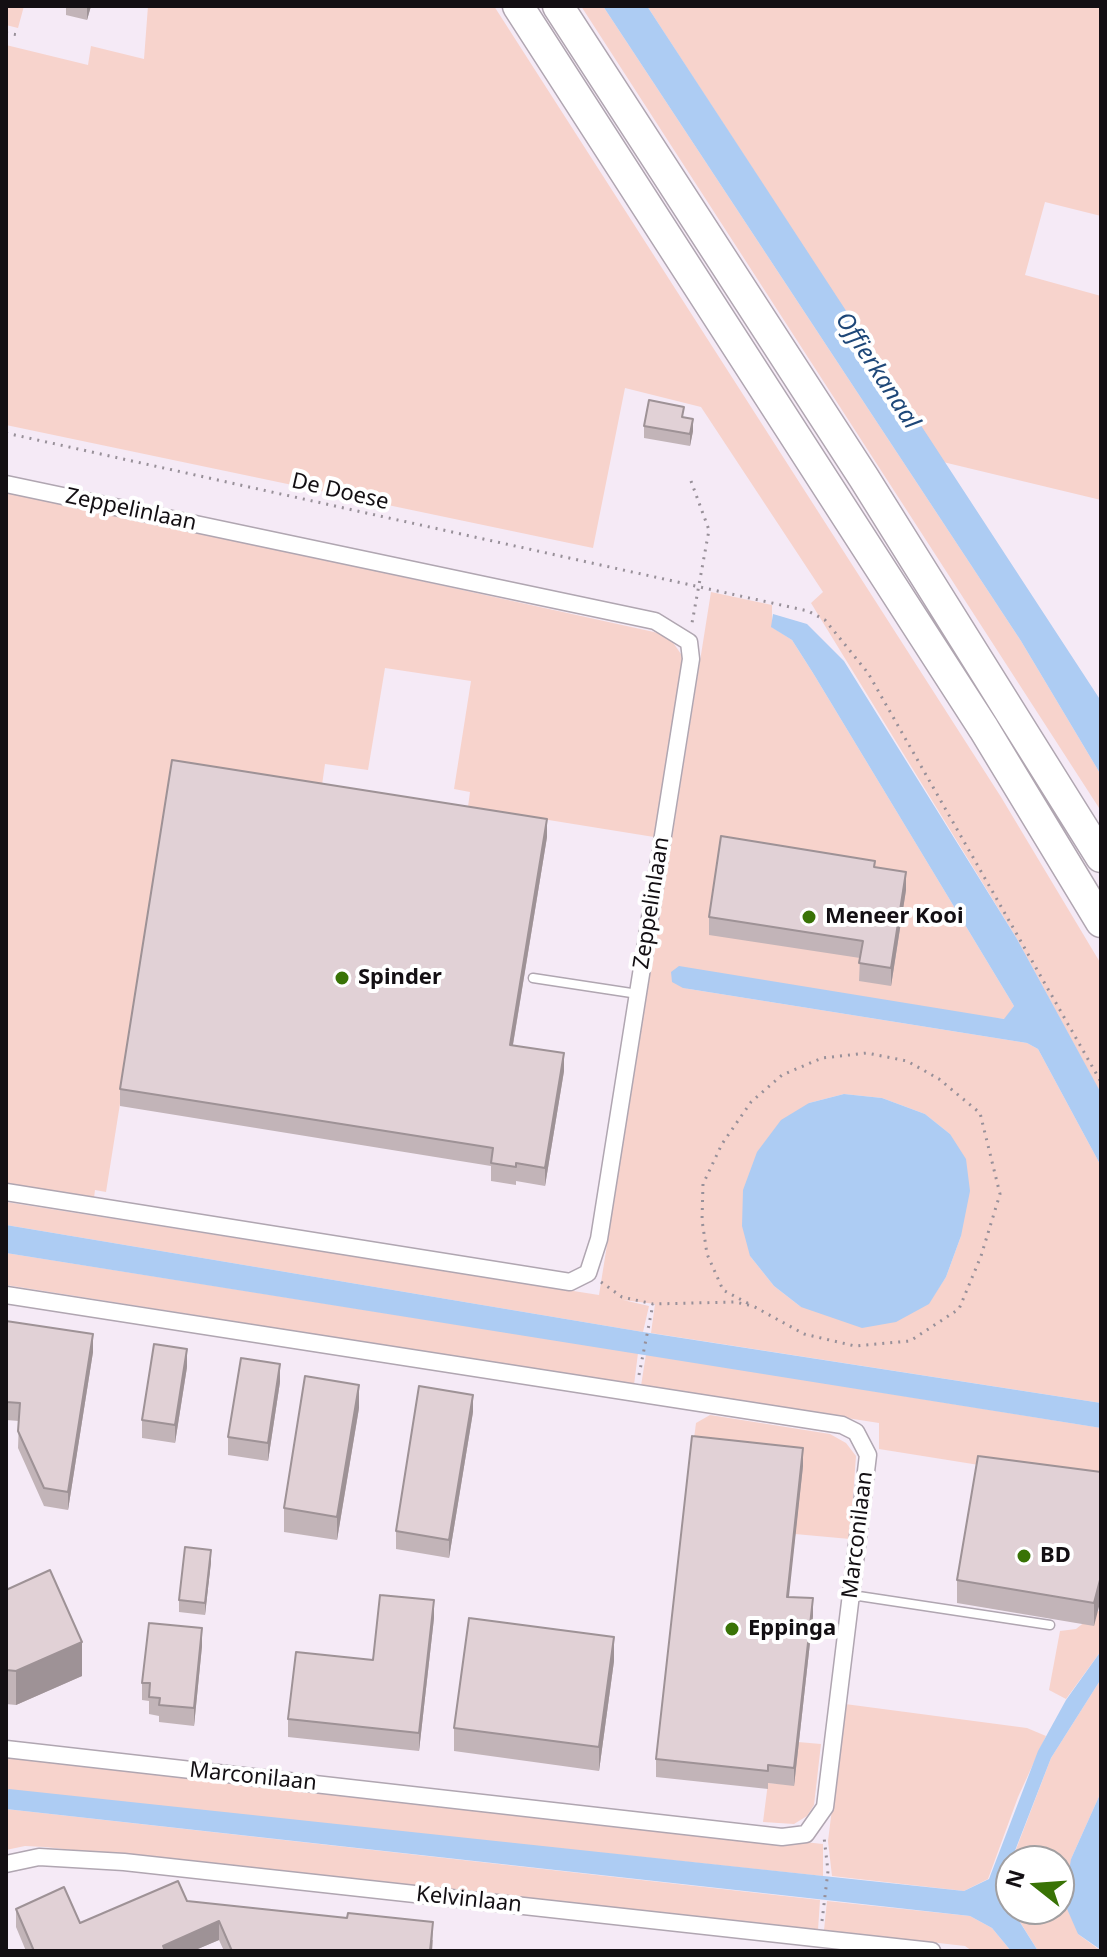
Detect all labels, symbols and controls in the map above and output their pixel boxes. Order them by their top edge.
water label: Offierkanaal [829,307,925,435]
street label: De Doese [289,468,391,516]
street label: Zeppelinlaan [63,483,199,537]
street label: Zeppelinlaan [629,835,675,971]
place label: Meneer Kooi [825,904,964,930]
marker: Meneer Kooi [800,908,818,926]
place label: Spinder [358,965,442,991]
marker: Spinder [333,969,351,987]
street label: Marconilaan [837,1470,879,1600]
place label: BD [1040,1543,1071,1569]
marker: BD [1015,1547,1033,1565]
place label: Eppinga [748,1616,836,1642]
marker: Eppinga [723,1620,741,1638]
street label: Marconilaan [188,1757,318,1797]
north arrow [995,1845,1075,1925]
text: N [997,1866,1031,1892]
street label: Kelvinlaan [415,1881,523,1919]

